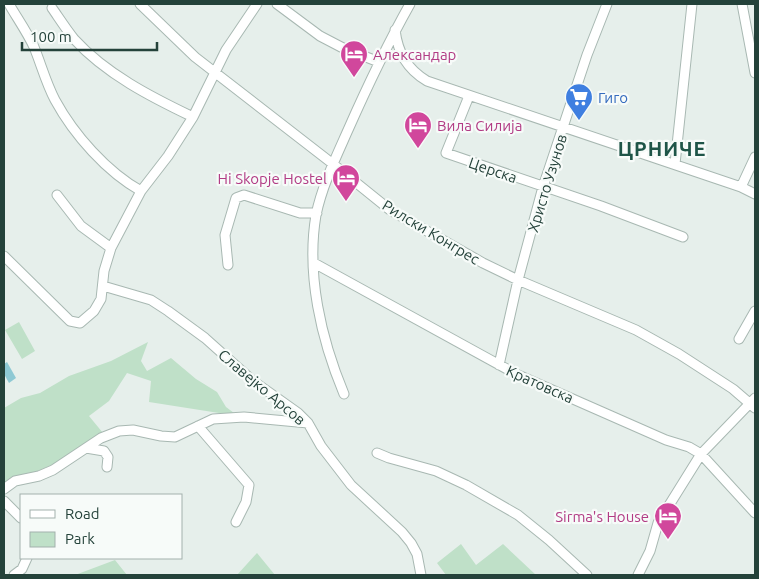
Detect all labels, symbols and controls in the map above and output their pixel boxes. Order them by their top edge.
scale bar [22,20,158,52]
text: 100 m [30,28,72,45]
hotel icon: Александар [339,39,369,78]
place label: Александар [373,46,456,63]
supermarket icon: Гиго [564,82,594,121]
place label: Гиго [598,89,628,106]
hotel icon: Вила Силија [403,110,433,149]
place label: Вила Силија [437,117,522,134]
street label: Христо Узунов [524,132,570,234]
district label: ЦРНИЧЕ [618,137,706,160]
street label: Церска [467,154,519,186]
hotel icon: Hi Skopje Hostel [331,163,361,202]
place label: Hi Skopje Hostel [218,170,327,187]
street label: Рилски Конгрес [379,196,483,268]
street label: Славејко Арсов [215,346,309,428]
street label: Кратовска [504,362,576,406]
legend [20,494,182,559]
hotel icon: Sirma's House [653,501,683,540]
text: Road [65,505,100,522]
place label: Sirma's House [555,508,649,525]
text: Park [65,530,95,547]

